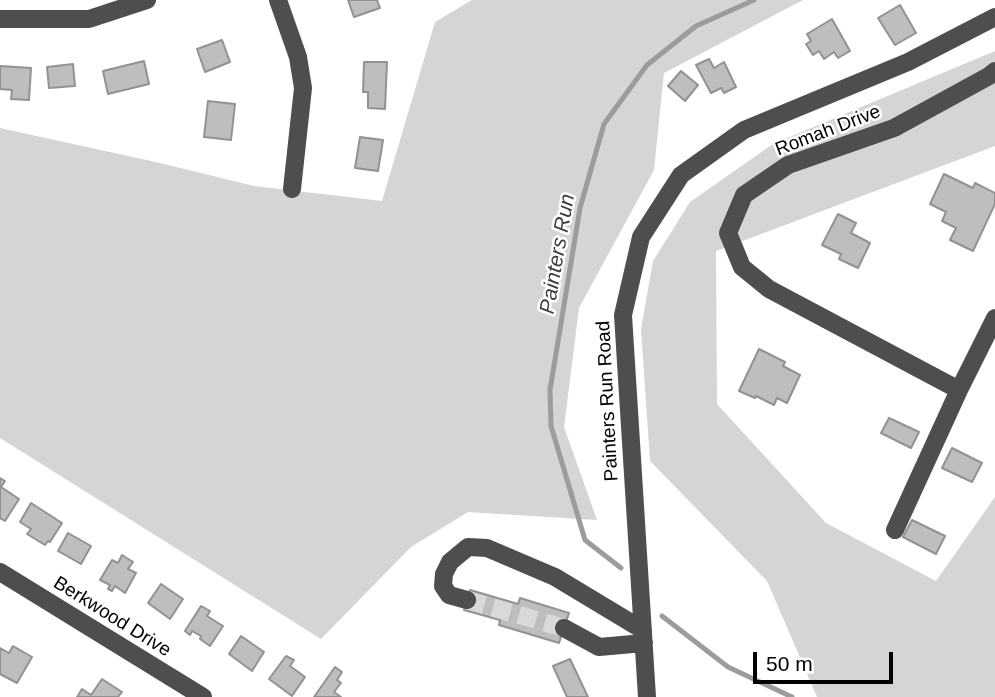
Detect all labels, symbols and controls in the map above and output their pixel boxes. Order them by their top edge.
street label: Romah Drive [772,100,884,162]
water label: Painters Run [535,192,581,316]
street label: Painters Run Road [592,320,624,482]
street label: Berkwood Drive [49,572,175,662]
scale bar [757,638,897,682]
text: 50 m [766,652,813,675]

